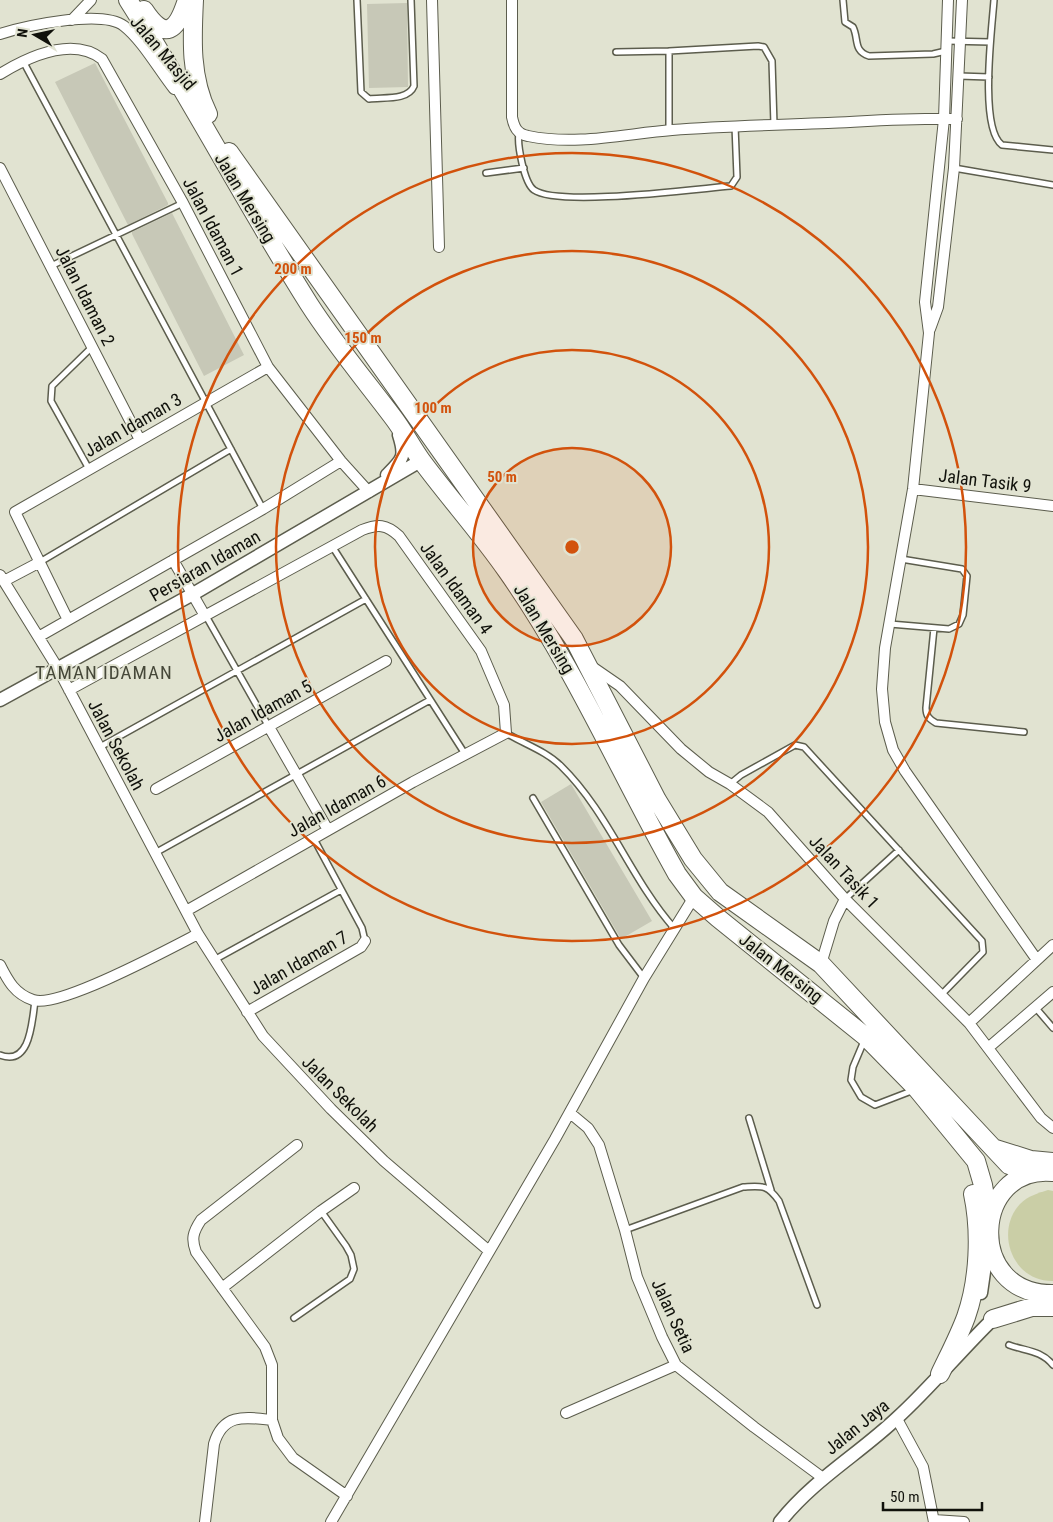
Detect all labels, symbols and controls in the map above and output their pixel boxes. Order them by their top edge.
north arrow [10,10,60,60]
street label: Jalan Masjid [126,11,200,94]
text: N [14,27,31,38]
street label: Jalan Mersing [211,149,280,246]
street label: Jalan Idaman 1 [179,174,248,280]
street label: Jalan Idaman 2 [51,242,120,349]
text: 200 m [274,260,312,278]
text: 150 m [344,329,382,347]
street label: Jalan Idaman 3 [80,388,185,461]
text: 100 m [414,399,452,417]
street label: Jalan Tasik 9 [938,464,1033,497]
text: 50 m [487,468,517,486]
street label: Persiaran Idaman [146,525,264,606]
street label: Jalan Idaman 4 [416,537,497,638]
centre of rings [563,538,581,556]
street label: Jalan Mersing [510,580,579,677]
district label: TAMAN IDAMAN [35,661,173,684]
street label: Jalan Idaman 5 [210,675,316,746]
street label: Jalan Sekolah [84,696,149,794]
street label: Jalan Idaman 6 [284,770,389,841]
street label: Jalan Tasik 1 [805,830,884,913]
street label: Jalan Idaman 7 [246,926,351,999]
street label: Jalan Mersing [735,928,827,1007]
street label: Jalan Sekolah [298,1051,383,1136]
street label: Jalan Setia [647,1276,700,1356]
street label: Jalan Jaya [821,1395,893,1459]
scale bar [883,1480,982,1512]
text: 50 m [890,1488,920,1506]

